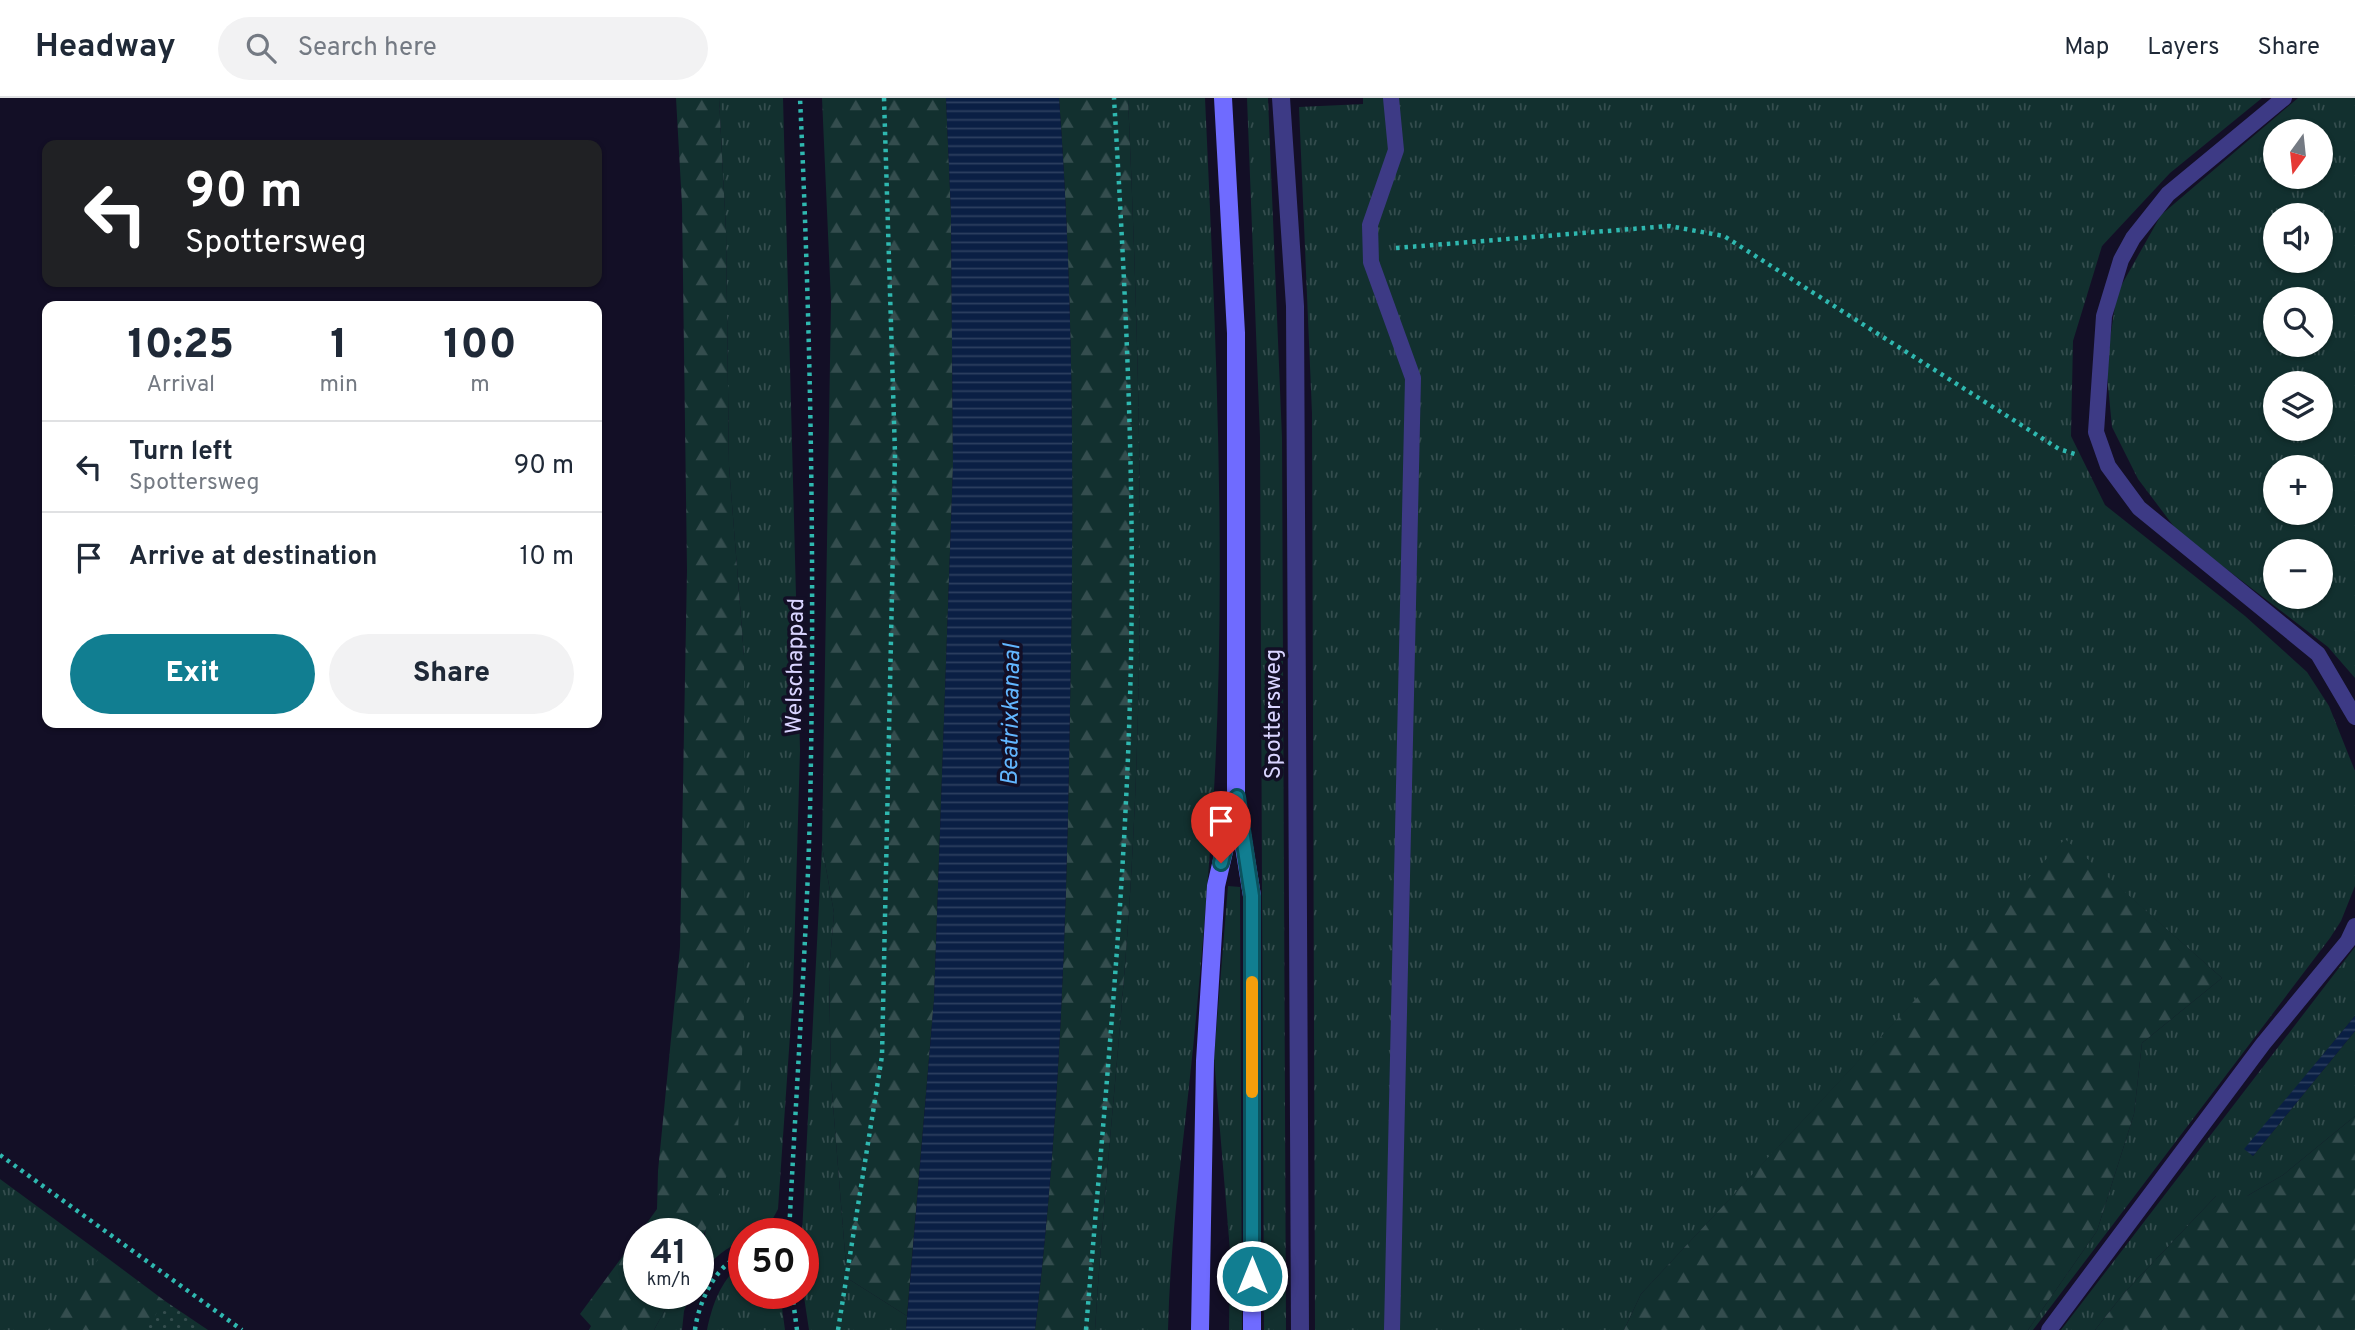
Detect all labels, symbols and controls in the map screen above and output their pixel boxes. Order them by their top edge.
search box [218,17,708,80]
text: Headway [35,27,176,69]
icon: search [242,29,280,67]
text: Search here [298,32,437,65]
text: Map [2064,33,2109,63]
text: Layers [2147,33,2219,63]
text: Share [2257,33,2320,63]
north arrow [2263,119,2333,189]
map controls [2263,119,2333,609]
text: 90 m [185,163,303,225]
icon: left [70,168,161,259]
button: sound [2263,203,2333,273]
text: Spottersweg [185,224,366,264]
button: search [2263,287,2333,357]
text: 10:25 [127,320,234,373]
text: 1 [330,320,347,373]
text: 100 [443,320,517,373]
text: Arrival [147,371,215,400]
text: min [320,371,358,400]
text: m [470,371,490,400]
button: layers [2263,371,2333,441]
text: Turn left [129,436,233,469]
icon: left [70,448,108,486]
text: 90 m [514,450,574,483]
button: + [2263,455,2333,525]
text: Spottersweg [129,469,259,498]
icon: arrive [70,539,108,577]
button: − [2263,539,2333,609]
text: Arrive at destination [129,541,377,574]
text: 10 m [519,541,574,574]
street label: Welschappad [781,598,812,734]
button: Exit [70,634,315,714]
button: Share [329,634,574,714]
water label: Beatrixkanaal [996,642,1028,786]
street label: Spottersweg [1260,649,1289,779]
pin [1191,791,1251,863]
icon: arrive [1202,802,1240,840]
speed limit sign: 50 [728,1218,819,1309]
text: 41 [650,1232,687,1276]
position arrow [1215,1239,1289,1313]
text: km/h [647,1269,690,1292]

